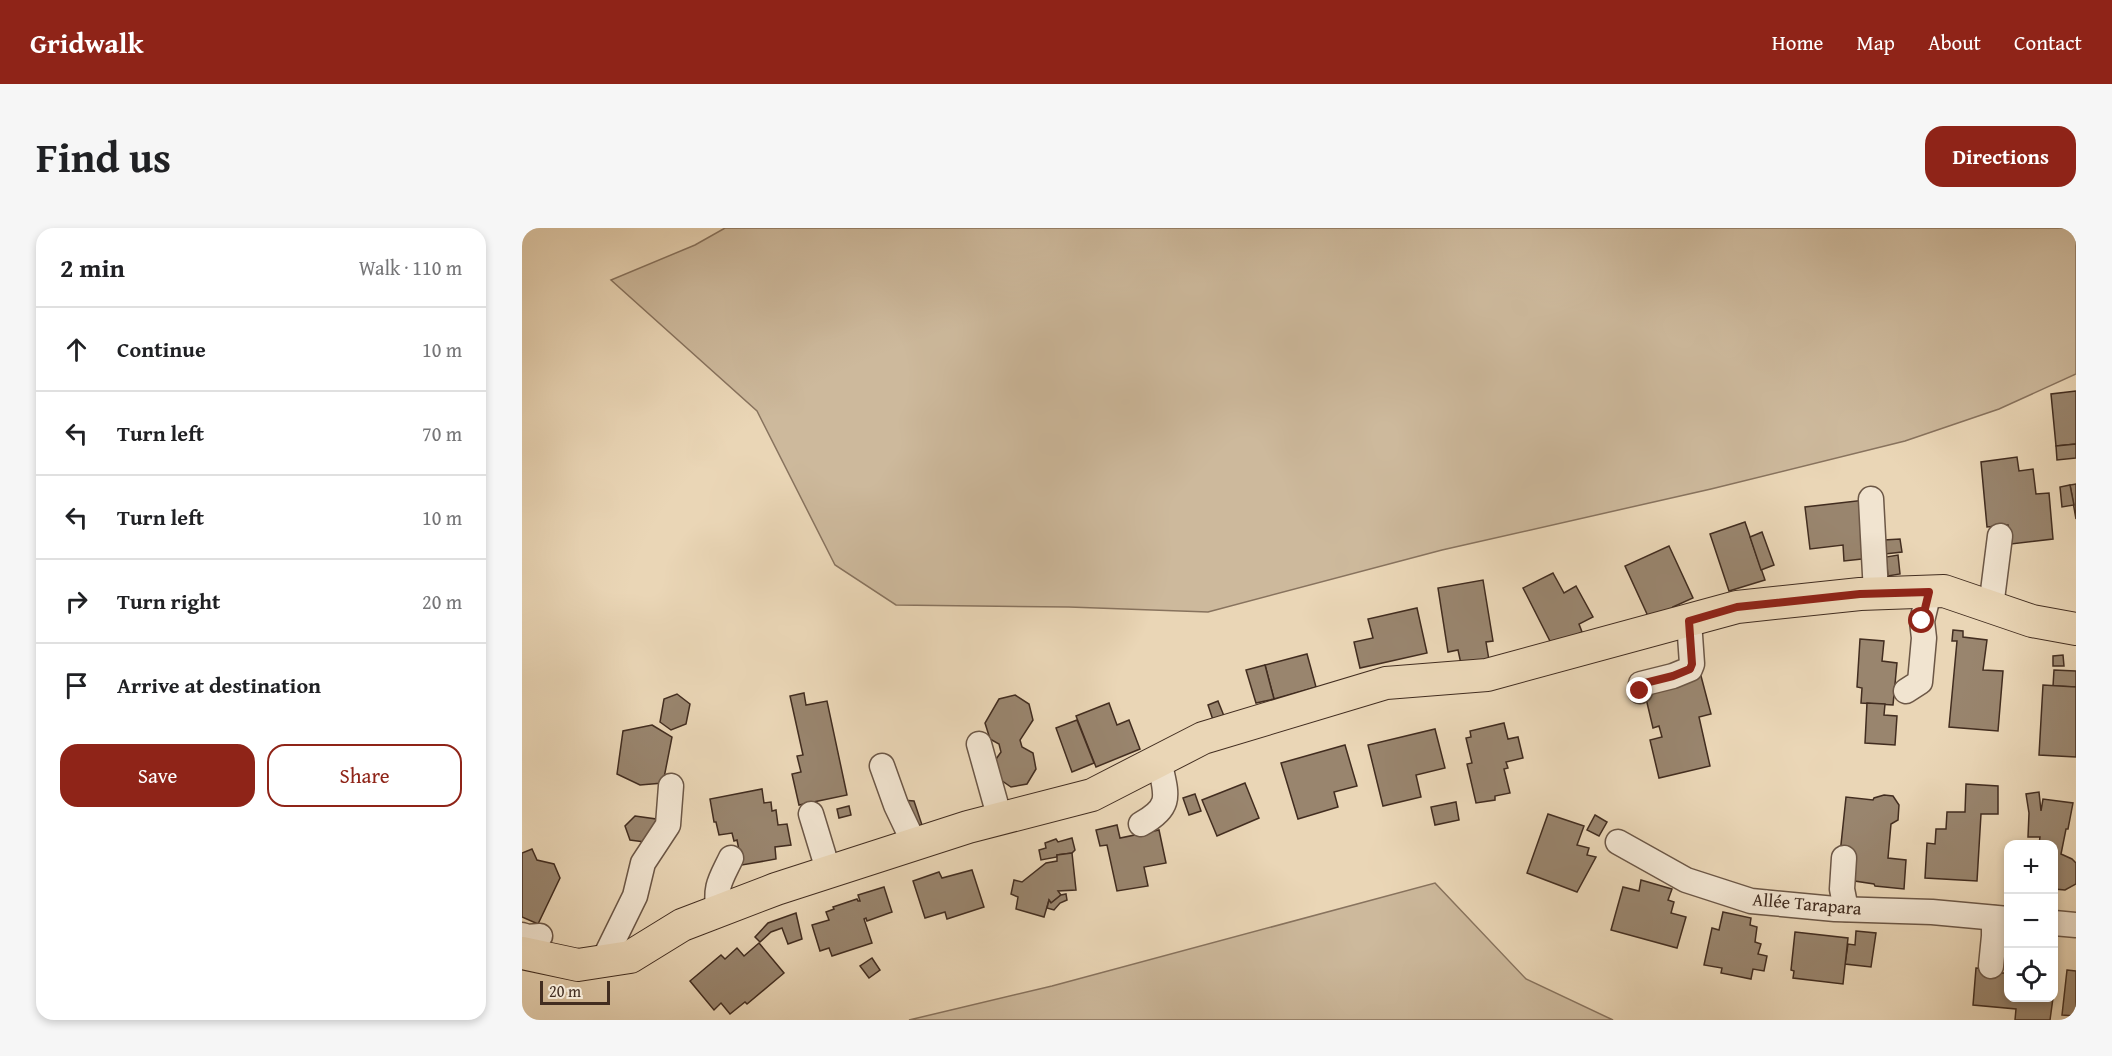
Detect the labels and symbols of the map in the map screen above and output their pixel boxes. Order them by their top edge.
route start [1908,607,1934,633]
route end [1626,677,1652,703]
street label: Allée Tarapara [1751,885,1863,922]
scale bar [540,978,610,1006]

